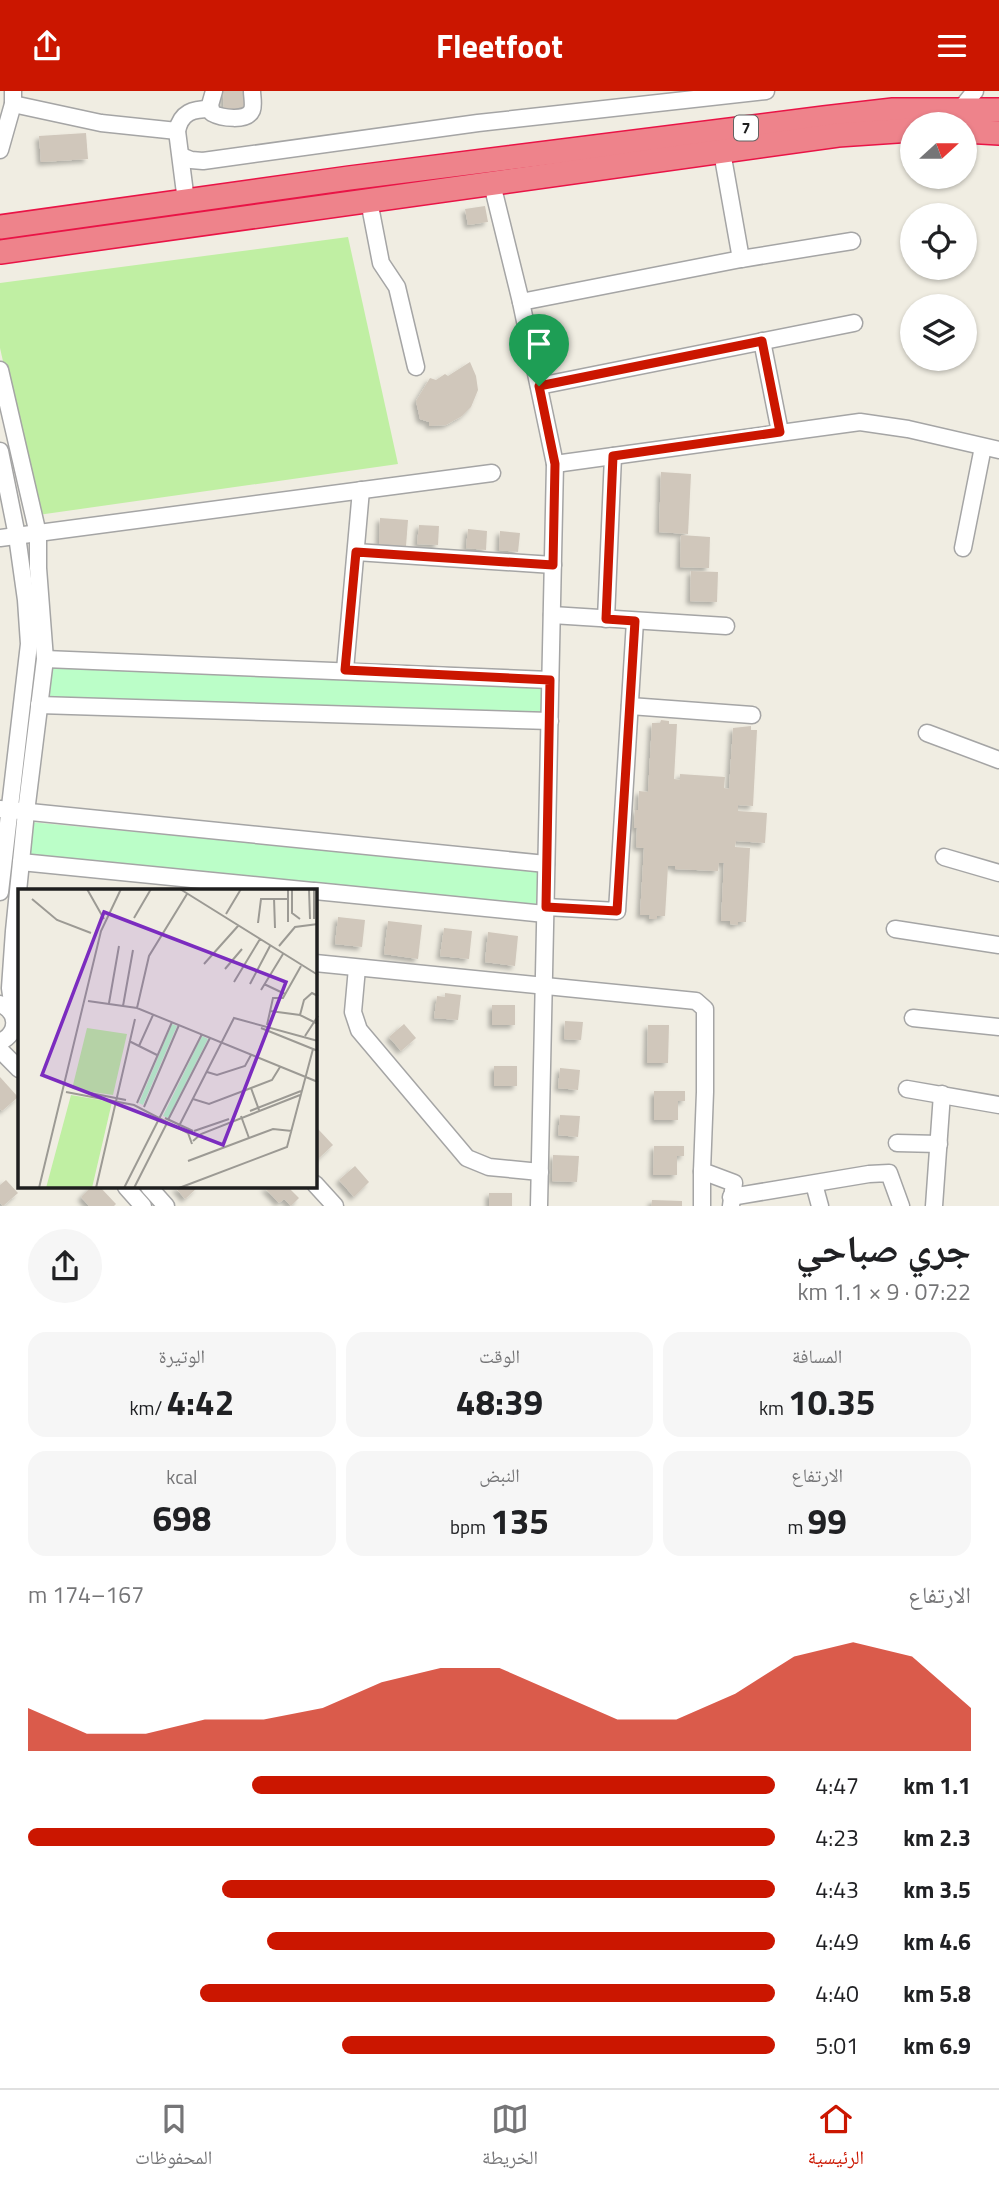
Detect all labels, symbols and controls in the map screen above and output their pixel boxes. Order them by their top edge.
text: Fleetfoot [436,22,563,70]
icon: share [28,27,66,65]
icon: menu [933,27,971,65]
north arrow [900,112,976,189]
map controls [900,112,977,371]
road number: 7 [734,115,758,141]
button: locate [900,203,977,280]
button: layers [900,294,977,371]
pin [509,314,569,386]
icon: arrive [520,325,558,363]
inset map [18,889,317,1189]
text: جري صباحي [796,1219,971,1277]
button: share [28,1229,102,1303]
text: 07:22 · 9 × 1.1 km [797,1274,971,1309]
text: الوتيرة [159,1341,205,1370]
text: الوقت [479,1341,520,1370]
text: المسافة [792,1341,842,1370]
text: 4:42 [166,1375,234,1429]
text: 48:39 [456,1375,543,1429]
text: 10.35 [788,1375,875,1429]
text: /km [129,1393,166,1422]
text: km [759,1393,788,1422]
text: النبض [479,1460,520,1489]
text: الارتفاع [791,1460,843,1489]
text: kcal [166,1462,197,1491]
text: 698 [152,1491,211,1545]
text: 135 [490,1494,549,1548]
text: 99 [808,1494,847,1548]
text: bpm [450,1512,490,1541]
text: m [788,1512,808,1541]
text: 167–174 m [28,1577,144,1612]
text: الارتفاع [908,1577,971,1612]
text: 4:47 [815,1768,859,1803]
text: 1.1 km [903,1768,971,1803]
text: 4:23 [815,1820,859,1855]
text: 2.3 km [903,1820,971,1855]
text: 4:43 [815,1872,859,1907]
text: 3.5 km [903,1872,971,1907]
text: 4:49 [815,1924,859,1959]
text: 4.6 km [903,1924,971,1959]
text: 4:40 [815,1976,859,2011]
text: 5.8 km [903,1976,971,2011]
text: 5:01 [815,2028,859,2063]
text: 6.9 km [903,2028,971,2063]
tab: المحفوظات [135,2100,212,2176]
tab: الخريطة [482,2100,538,2176]
tab: الرئيسية [808,2100,864,2176]

